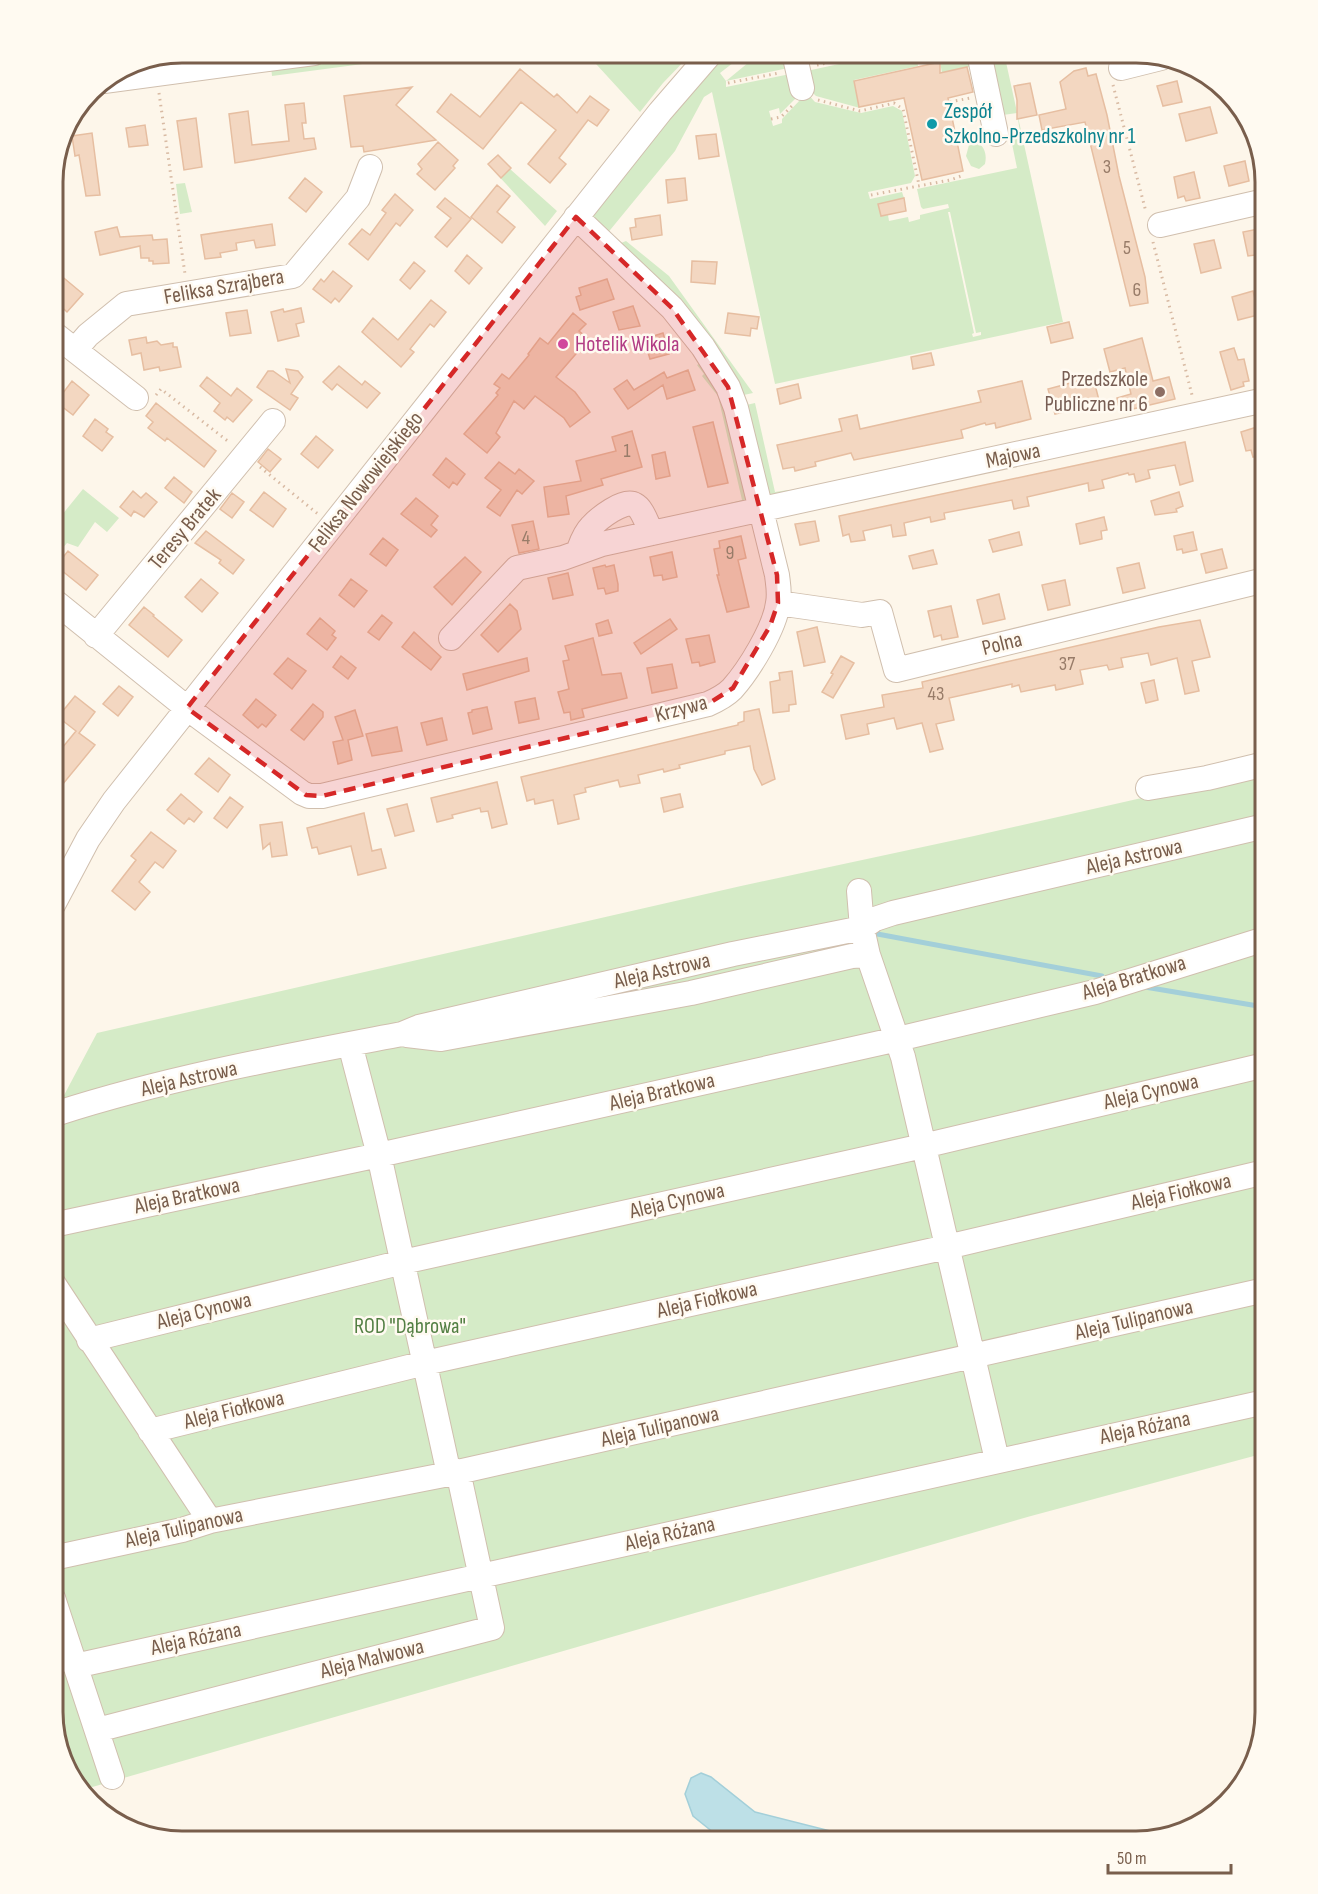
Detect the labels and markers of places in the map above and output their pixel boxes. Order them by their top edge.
place label: Zespół Szkolno-Przedszkolny nr 1 [944,98,1136,150]
marker: Zespół Szkolno-Przedszkolny nr 1 [925,117,939,131]
place label: Hotelik Wikola [575,331,679,358]
marker: Hotelik Wikola [556,337,570,351]
place label: Przedszkole Publiczne nr 6 [1045,366,1148,418]
marker: Przedszkole Publiczne nr 6 [1153,385,1167,399]

